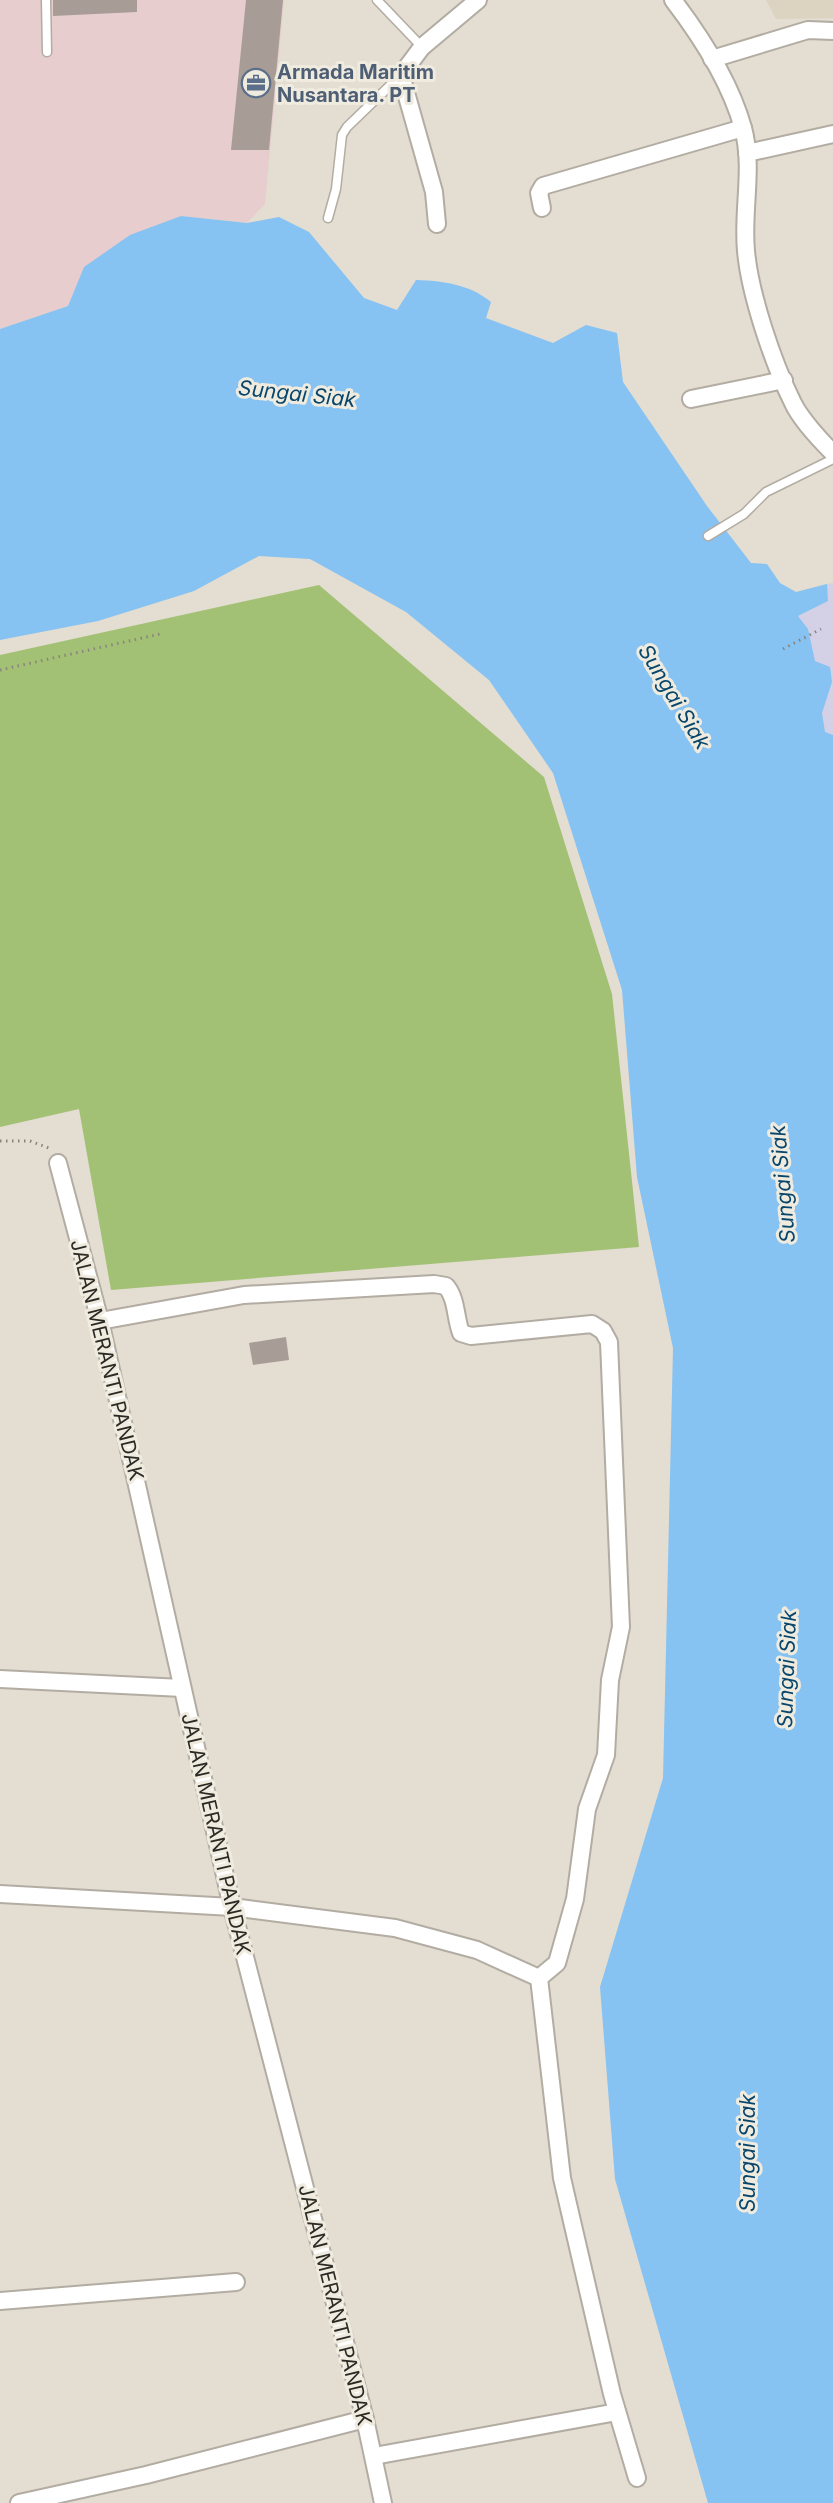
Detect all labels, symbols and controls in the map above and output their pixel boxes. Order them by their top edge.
place label: Armada Maritim Nusantara. PT [277,60,434,107]
office icon: Armada Maritim Nusantara. PT [240,67,272,99]
water label: Sungai Siak [237,375,358,412]
water label: Sungai Siak [633,640,716,754]
water label: Sungai Siak [765,1124,800,1244]
street label: JALAN MERANTI PANDAK [65,1237,149,1483]
water label: Sungai Siak [772,1609,801,1728]
street label: JALAN MERANTI PANDAK [176,1711,256,1957]
water label: Sungai Siak [735,2094,760,2212]
street label: JALAN MERANTI PANDAK [293,2182,377,2428]

